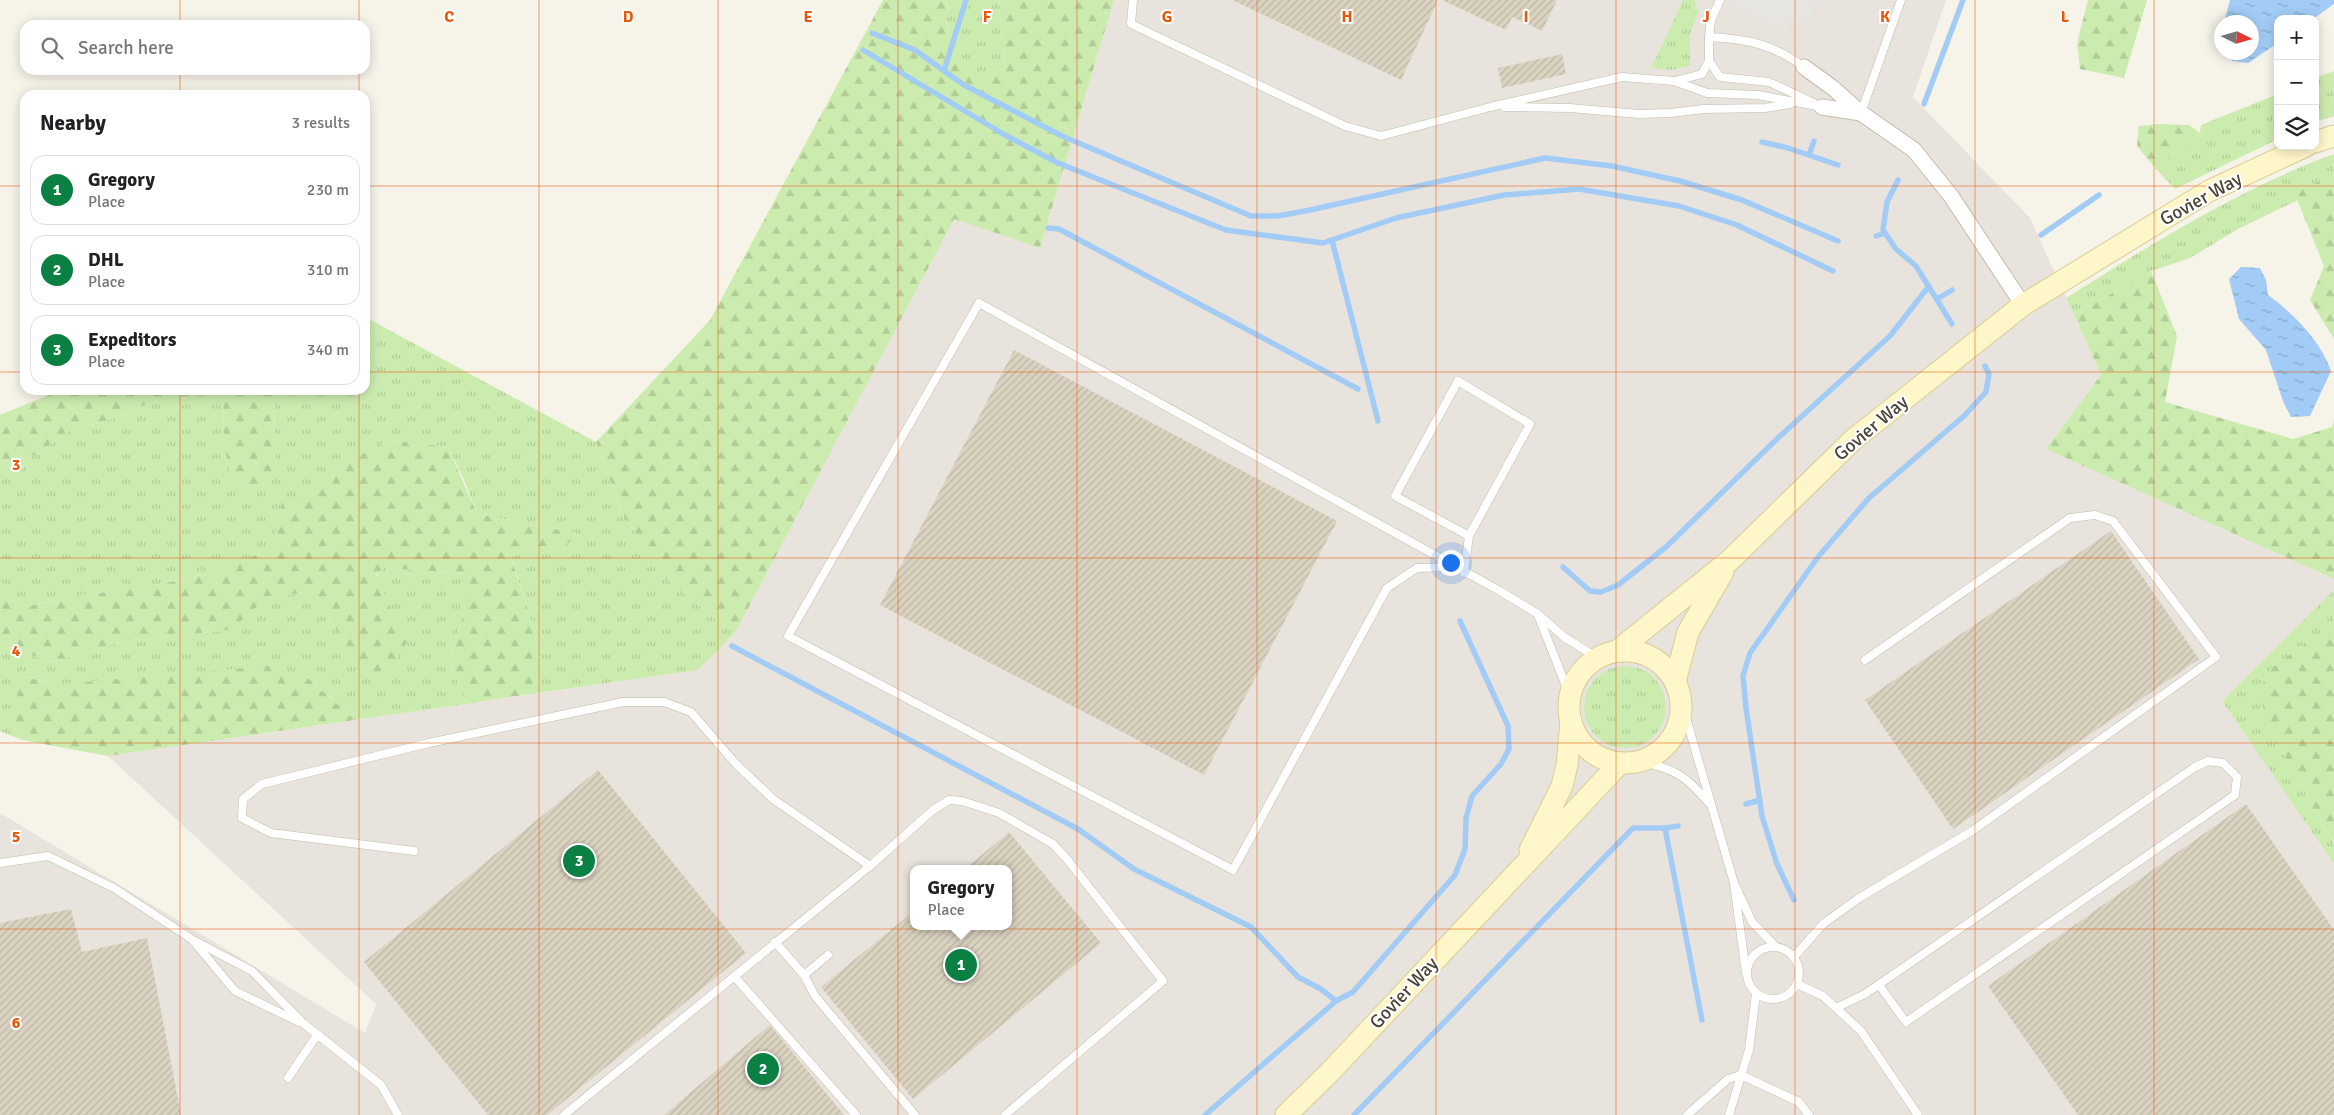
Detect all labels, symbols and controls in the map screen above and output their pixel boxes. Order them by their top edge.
text: C [444,7,454,27]
text: D [623,7,634,27]
text: E [803,7,813,27]
text: F [983,7,992,27]
text: G [1162,7,1172,27]
text: H [1342,7,1352,27]
text: I [1523,7,1529,27]
text: J [1702,7,1710,27]
text: K [1880,7,1890,27]
text: L [2061,7,2070,27]
north arrow [2214,15,2259,60]
map controls [2274,15,2319,150]
button: + [2274,15,2319,60]
search box [20,20,370,75]
icon: search [38,34,66,62]
text: Search here [78,36,174,60]
button: − [2274,60,2319,105]
button: layers [2274,105,2319,150]
text: Nearby [40,110,106,136]
text: 3 results [291,113,350,133]
street label: Govier Way [2156,167,2246,231]
text: Gregory [88,168,155,192]
text: 1 [53,180,61,200]
text: 230 m [307,180,349,200]
text: Place [88,192,125,212]
text: DHL [88,248,124,272]
text: 2 [53,260,61,280]
text: 310 m [307,260,349,280]
text: Place [88,272,125,292]
text: Expeditors [88,328,176,352]
text: 3 [53,340,61,360]
text: 340 m [307,340,349,360]
text: Place [88,352,125,372]
street label: Govier Way [1829,390,1913,466]
text: 3 [12,455,20,475]
your location [1438,550,1464,576]
text: 4 [12,641,21,661]
text: 5 [12,827,20,847]
pin: 3 [563,842,595,880]
popup [910,865,1012,930]
text: Gregory [928,876,994,900]
text: Place [928,900,965,920]
pin: 1 [945,946,977,984]
street label: Govier Way [1365,952,1444,1034]
text: 6 [12,1013,21,1033]
pin: 2 [747,1050,779,1088]

